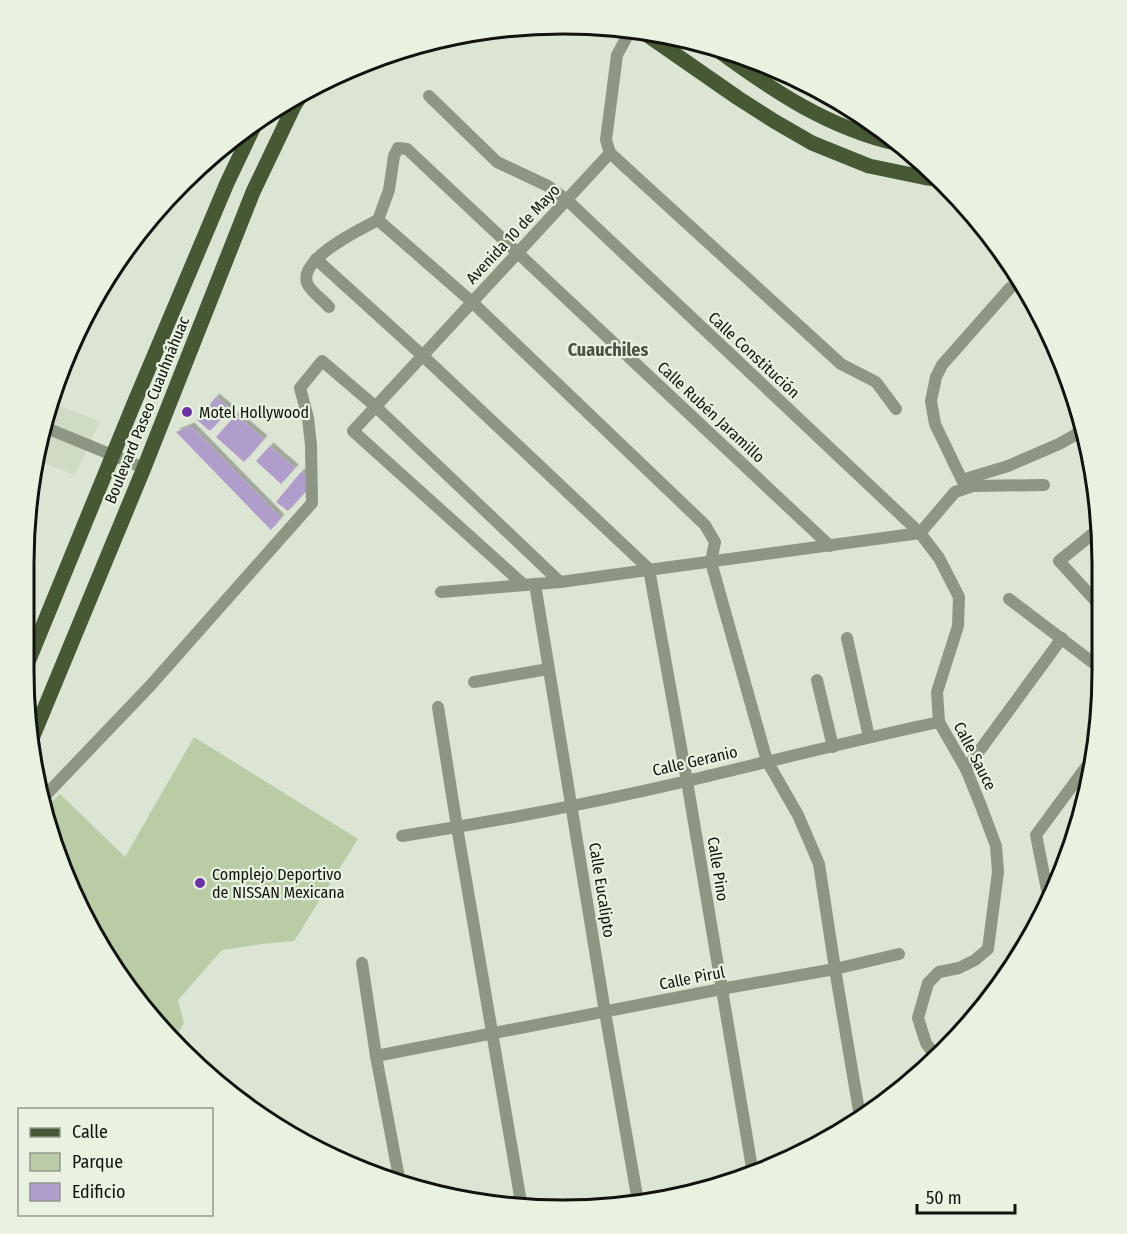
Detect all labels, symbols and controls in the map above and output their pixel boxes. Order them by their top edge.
street label: Avenida 10 de Mayo [462,180,564,288]
street label: Calle Constitución [704,308,804,402]
street label: Boulevard Paseo Cuauhnáhuac [101,313,193,507]
district label: Cuauchiles [568,339,648,361]
street label: Calle Rubén Jaramillo [653,357,769,467]
place label: Motel Hollywood [199,403,309,422]
marker: Motel Hollywood [180,405,194,419]
street label: Calle Sauce [950,719,1000,793]
street label: Calle Geranio [651,742,739,780]
street label: Calle Pino [704,835,732,903]
street label: Calle Eucalipto [585,841,619,939]
place label: Complejo Deportivo de NISSAN Mexicana [212,865,345,902]
marker: Complejo Deportivo de NISSAN Mexicana [193,876,207,890]
street label: Calle Pirul [658,962,726,994]
legend [18,1108,213,1216]
text: Calle [72,1121,108,1143]
text: Parque [72,1151,123,1173]
scale bar [917,1177,1014,1215]
text: Edificio [72,1181,125,1203]
text: 50 m [926,1187,962,1209]

